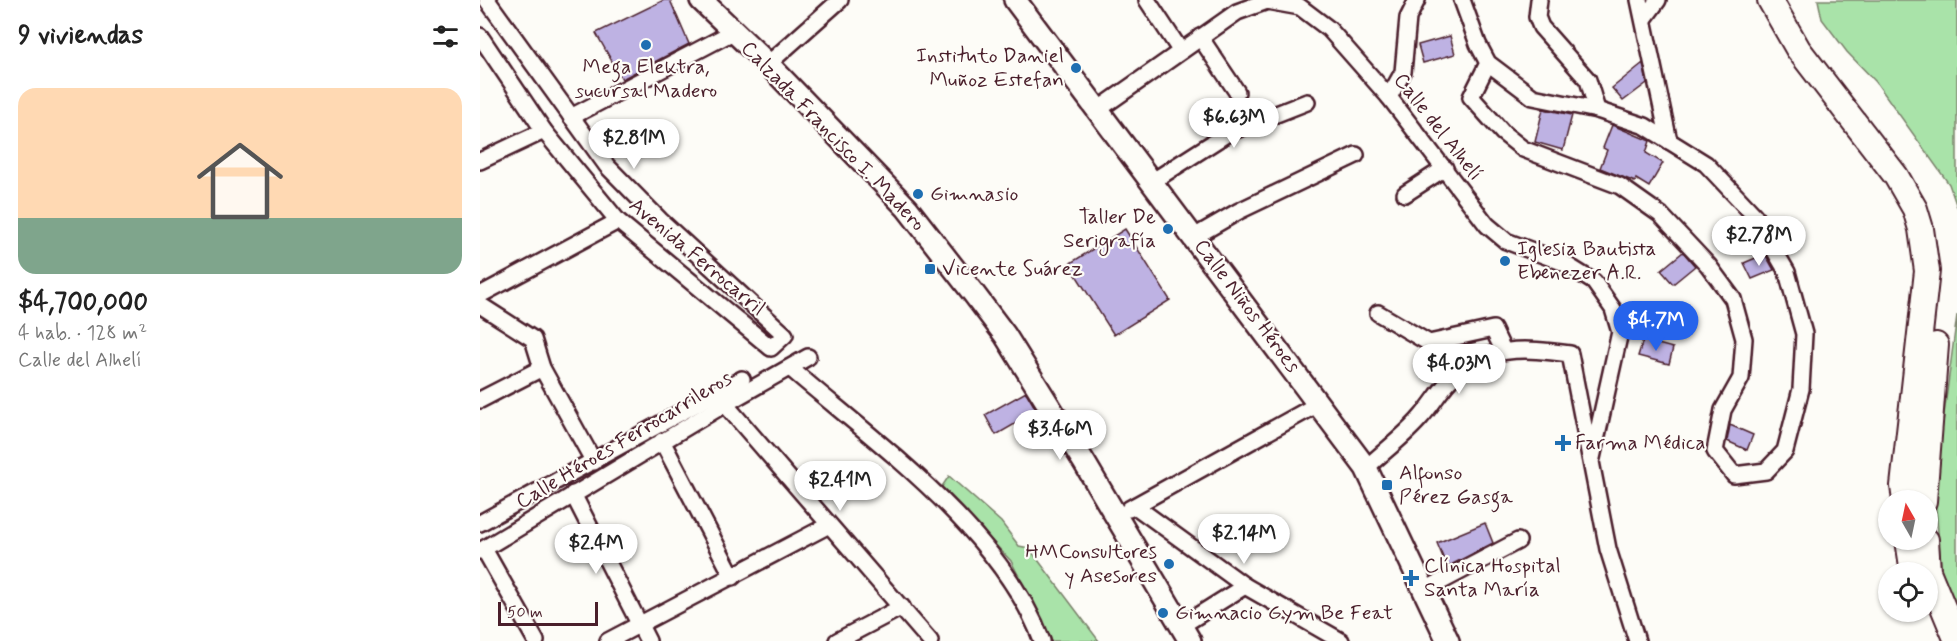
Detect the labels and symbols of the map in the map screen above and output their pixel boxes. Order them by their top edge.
street label: Calzada Francisco I. Madero [735,35,931,237]
marker: Mega Elektra, sucursal Madero [639,38,653,52]
place label: Instituto Daniel Muñoz Estefan [916,42,1064,94]
place label: Mega Elektra, sucursal Madero [575,53,717,105]
marker: Instituto Daniel Muñoz Estefan [1069,61,1083,75]
street label: Calle del Alhelí [1387,67,1489,187]
pin: $6.63M [1185,98,1283,149]
pin: $2.81M [585,119,683,170]
place label: Gimnasio [930,180,1018,208]
marker: Gimnasio [911,187,925,201]
street label: Avenida Ferrocarril [623,192,771,322]
place label: Taller De Serigrafía [1063,203,1156,256]
pin: $2.78M [1710,216,1808,267]
marker: Taller De Serigrafía [1161,222,1175,236]
street label: Calle Niños Héroes [1187,233,1307,379]
place label: Iglesia Bautista Ebenezer A.R. [1517,235,1656,287]
marker: Iglesia Bautista Ebenezer A.R. [1498,254,1512,268]
place label: Vicente Suárez [942,255,1083,283]
marker: Vicente Suárez [923,262,937,276]
pin: $4.7M [1614,301,1698,352]
pin: $4.03M [1410,344,1508,395]
street label: Calle Héroes Ferrocarrileros [511,364,737,516]
pin: $3.46M [1011,410,1109,461]
place label: Farma Médica [1575,429,1706,457]
marker: Farma Médica [1556,436,1570,450]
place label: Alfonso Pérez Gasga [1399,459,1513,513]
pin: $2.41M [791,461,889,512]
marker: Alfonso Pérez Gasga [1380,478,1394,492]
north arrow [1878,490,1938,550]
pin: $2.14M [1195,514,1293,565]
pin: $2.4M [554,524,638,575]
place label: HMConsultores y Asesores [1025,538,1157,590]
place label: Clínica Hospital Santa María [1424,552,1561,604]
marker: HMConsultores y Asesores [1162,557,1176,571]
marker: Clínica Hospital Santa María [1402,569,1420,587]
scale bar [498,599,598,626]
place label: Gimnacio Gym Be Feat [1175,599,1393,627]
marker: Gimnacio Gym Be Feat [1156,606,1170,620]

